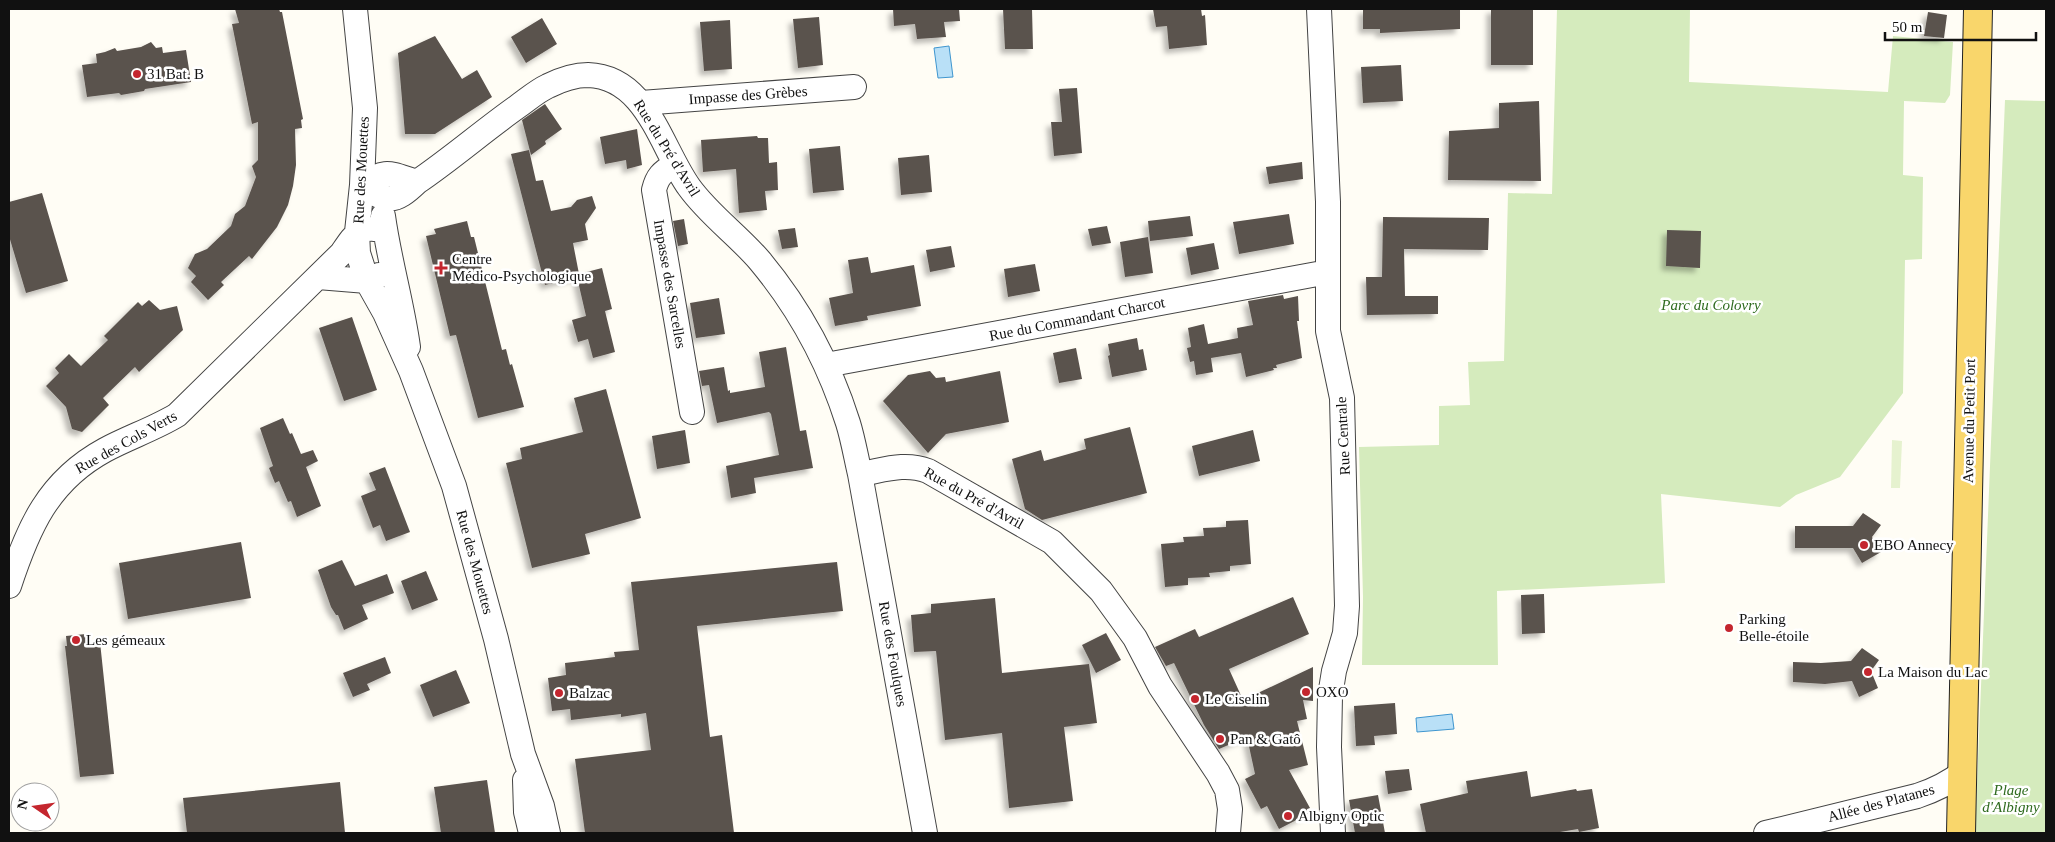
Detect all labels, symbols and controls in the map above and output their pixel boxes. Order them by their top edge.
scale bar [1885,10,2036,42]
text: 50 m [1892,19,1923,35]
place label: 31 Bat. B [147,66,204,82]
marker: 31 Bat. B [131,68,143,80]
street label: Impasse des Grèbes [688,83,808,107]
street label: Rue du Pré d'Avril [631,97,703,199]
street label: Rue des Mouettes [350,116,372,224]
street label: Impasse des Sarcelles [651,218,689,350]
place label: Centre Médico-Psychologique [452,251,591,284]
marker: Centre Médico-Psychologique [434,261,448,275]
street label: Rue du Commandant Charcot [988,294,1167,344]
park label: Parc du Colovry [1660,297,1761,313]
street label: Avenue du Petit Port [1960,358,1978,483]
street label: Rue Centrale [1333,396,1353,476]
street label: Rue des Cols Verts [72,407,180,477]
street label: Rue du Pré d'Avril [922,464,1026,532]
street label: Rue des Mouettes [453,508,497,616]
place label: EBO Annecy [1874,537,1954,553]
marker: EBO Annecy [1858,539,1870,551]
street label: Rue des Foulques [876,600,910,708]
place label: Parking Belle-étoile [1739,611,1809,644]
marker: Parking Belle-étoile [1723,622,1735,634]
place label: Les gémeaux [86,632,166,648]
marker: Les gémeaux [70,634,82,646]
place label: La Maison du Lac [1878,664,1988,680]
marker: La Maison du Lac [1862,666,1874,678]
place label: OXO [1316,684,1349,700]
place label: Balzac [569,685,610,701]
marker: OXO [1300,686,1312,698]
marker: Balzac [553,687,565,699]
place label: Le Ciselin [1205,691,1268,707]
marker: Le Ciselin [1189,693,1201,705]
place label: Pan & Gatô [1230,731,1301,747]
marker: Pan & Gatô [1214,733,1226,745]
street label: Allée des Platanes [1826,781,1936,825]
north arrow [10,782,60,832]
park label: Plage d'Albigny [1982,782,2040,815]
text: N [14,798,31,811]
place label: Albigny Optic [1298,808,1385,824]
marker: Albigny Optic [1282,810,1294,822]

